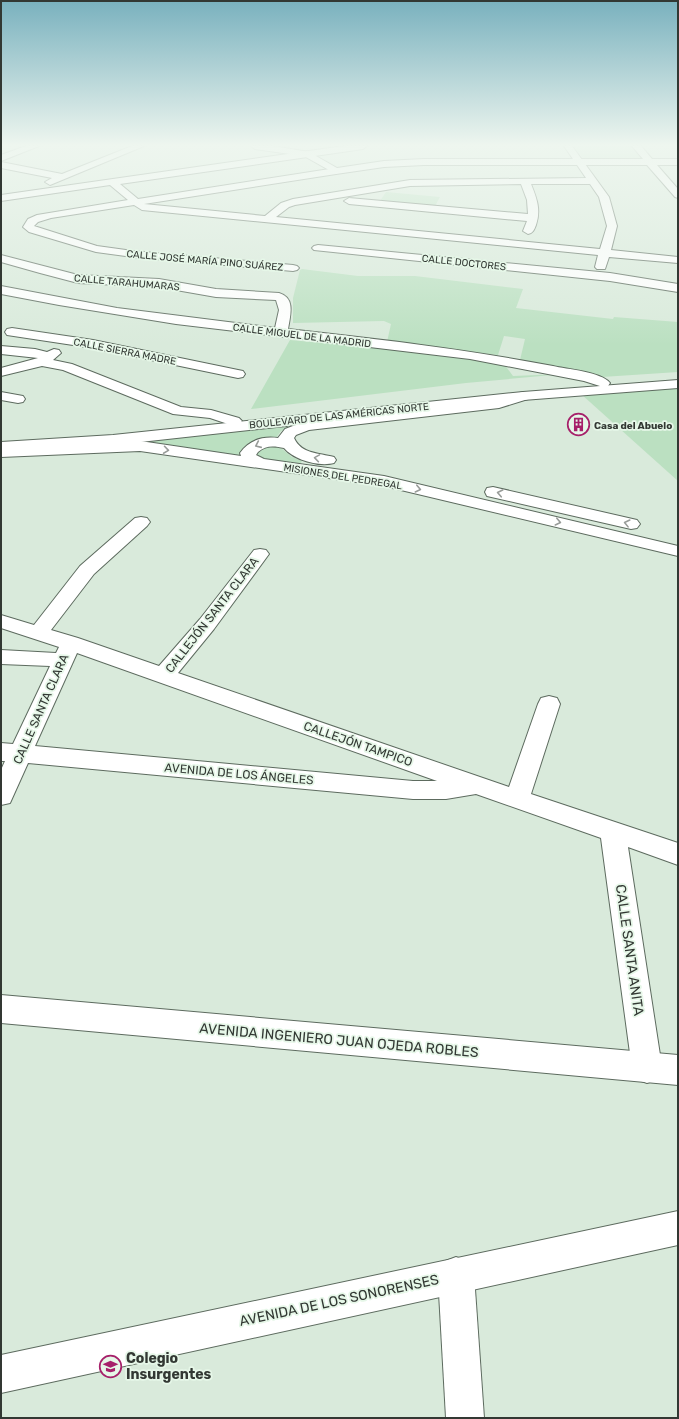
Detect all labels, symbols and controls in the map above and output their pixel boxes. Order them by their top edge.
street label: CALLE JOSÉ MARÍA PINO SUÁREZ [126,248,284,274]
street label: CALLE DOCTORES [421,253,507,273]
street label: CALLE TARAHUMARAS [74,272,180,294]
street label: CALLE MIGUEL DE LA MADRID [232,322,372,350]
street label: CALLE SIERRA MADRE [73,336,177,368]
street label: BOULEVARD DE LAS AMÉRICAS NORTE [249,401,430,431]
building icon: Casa del Abuelo [565,412,591,438]
place label: Casa del Abuelo [594,420,672,432]
one-way arrow [255,440,262,448]
one-way arrow [162,445,169,454]
one-way arrow [314,454,320,463]
street label: MISIONES DEL PEDREGAL [283,462,403,492]
one-way arrow [415,484,422,492]
one-way arrow [497,490,503,498]
one-way arrow [555,518,562,526]
one-way arrow [623,519,630,528]
street label: CALLEJÓN SANTA CLARA [162,554,262,676]
street label: CALLE SANTA CLARA [10,652,72,766]
street label: CALLEJÓN TAMPICO [302,719,414,769]
street label: AVENIDA DE LOS ÁNGELES [164,761,314,787]
street label: CALLE SANTA ANITA [612,883,647,1017]
street label: AVENIDA INGENIERO JUAN OJEDA ROBLES [199,1020,480,1061]
street label: AVENIDA DE LOS SONORENSES [238,1271,441,1330]
place label: Colegio Insurgentes [126,1350,212,1383]
school or university icon: Colegio Insurgentes [98,1353,124,1379]

